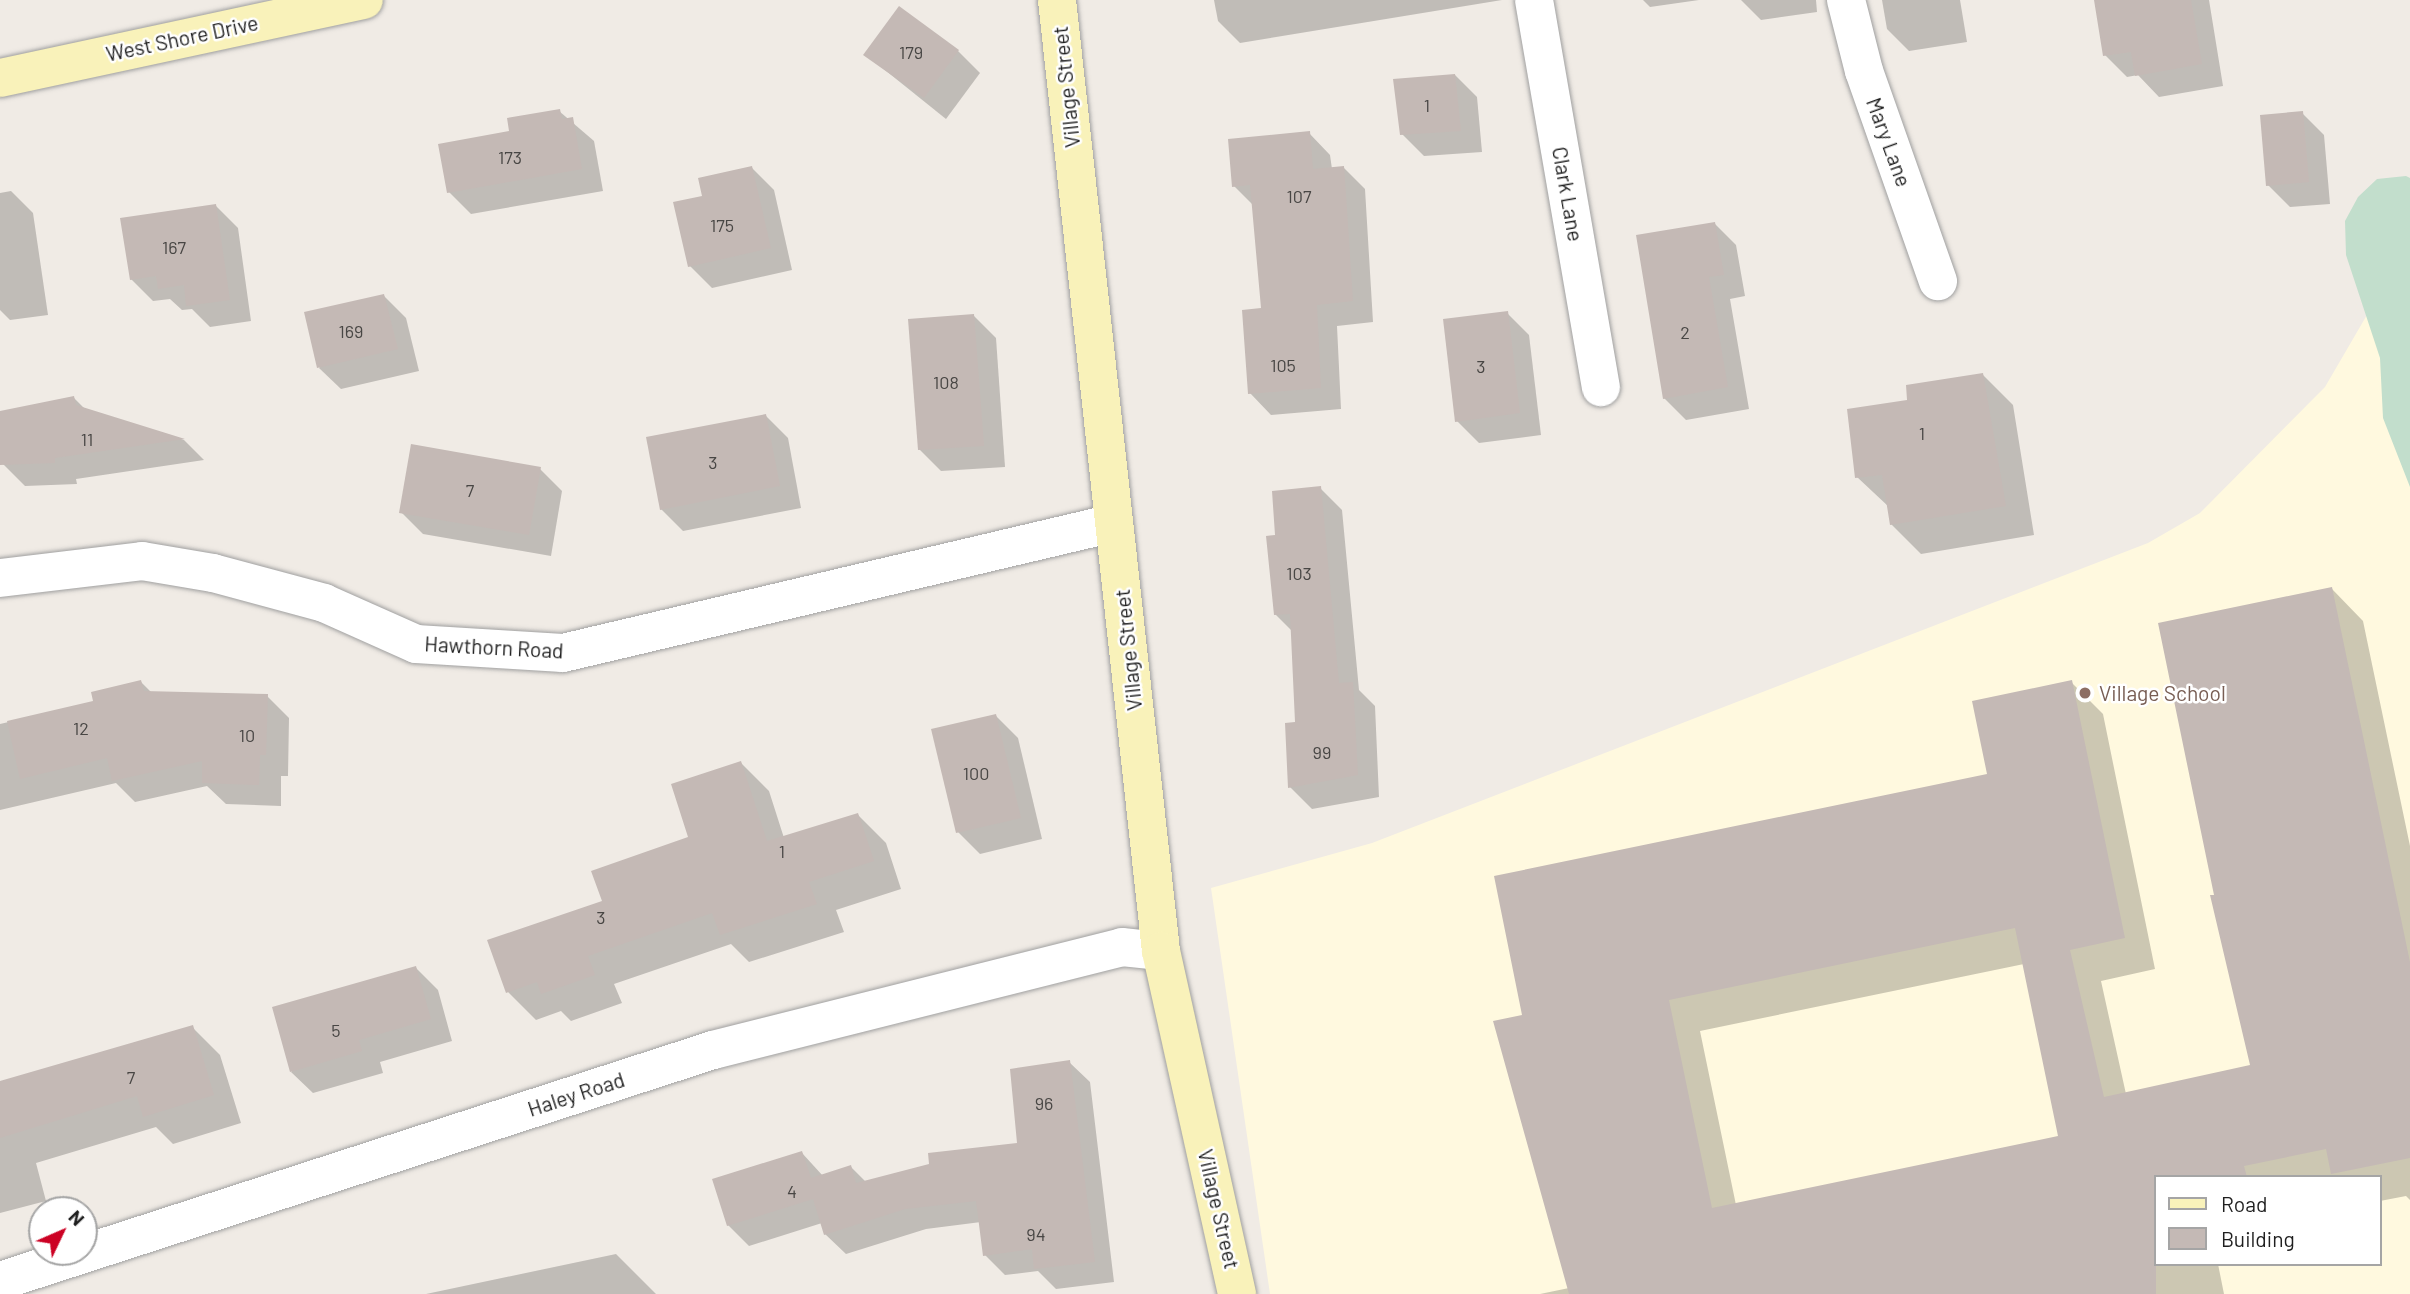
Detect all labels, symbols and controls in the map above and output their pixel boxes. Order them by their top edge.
street label: West Shore Drive [104,10,260,66]
street label: Village Street [1047,25,1085,149]
house number: 179 [899,41,923,63]
house number: 1 [1424,94,1430,116]
street label: Mary Lane [1861,94,1917,190]
street label: Clark Lane [1547,145,1589,243]
house number: 173 [498,146,522,168]
house number: 107 [1287,185,1311,207]
house number: 175 [710,214,734,236]
house number: 167 [162,236,186,258]
house number: 169 [339,320,363,342]
house number: 2 [1680,321,1690,343]
house number: 105 [1270,354,1296,376]
house number: 3 [1476,355,1486,377]
house number: 108 [933,371,959,393]
house number: 1 [1919,422,1925,444]
house number: 11 [81,428,93,450]
house number: 3 [708,451,718,473]
house number: 7 [466,479,474,501]
house number: 103 [1286,562,1312,584]
street label: Village Street [1109,588,1147,712]
street label: Hawthorn Road [424,631,564,663]
place label: Village School [2099,680,2226,706]
marker: Village School [2077,685,2093,701]
house number: 12 [73,717,89,739]
house number: 10 [239,724,255,746]
house number: 99 [1313,741,1331,763]
house number: 100 [963,762,989,784]
house number: 1 [779,840,785,862]
house number: 3 [596,906,606,928]
house number: 5 [331,1019,341,1041]
house number: 7 [127,1066,135,1088]
street label: Haley Road [524,1066,628,1122]
house number: 96 [1035,1092,1053,1114]
street label: Village Street [1193,1147,1245,1271]
legend [2154,1175,2382,1266]
house number: 4 [787,1180,797,1202]
text: Road [2221,1191,2267,1216]
north arrow [28,1196,98,1266]
text: N [64,1205,90,1230]
house number: 94 [1026,1223,1046,1245]
text: Building [2221,1226,2295,1251]

